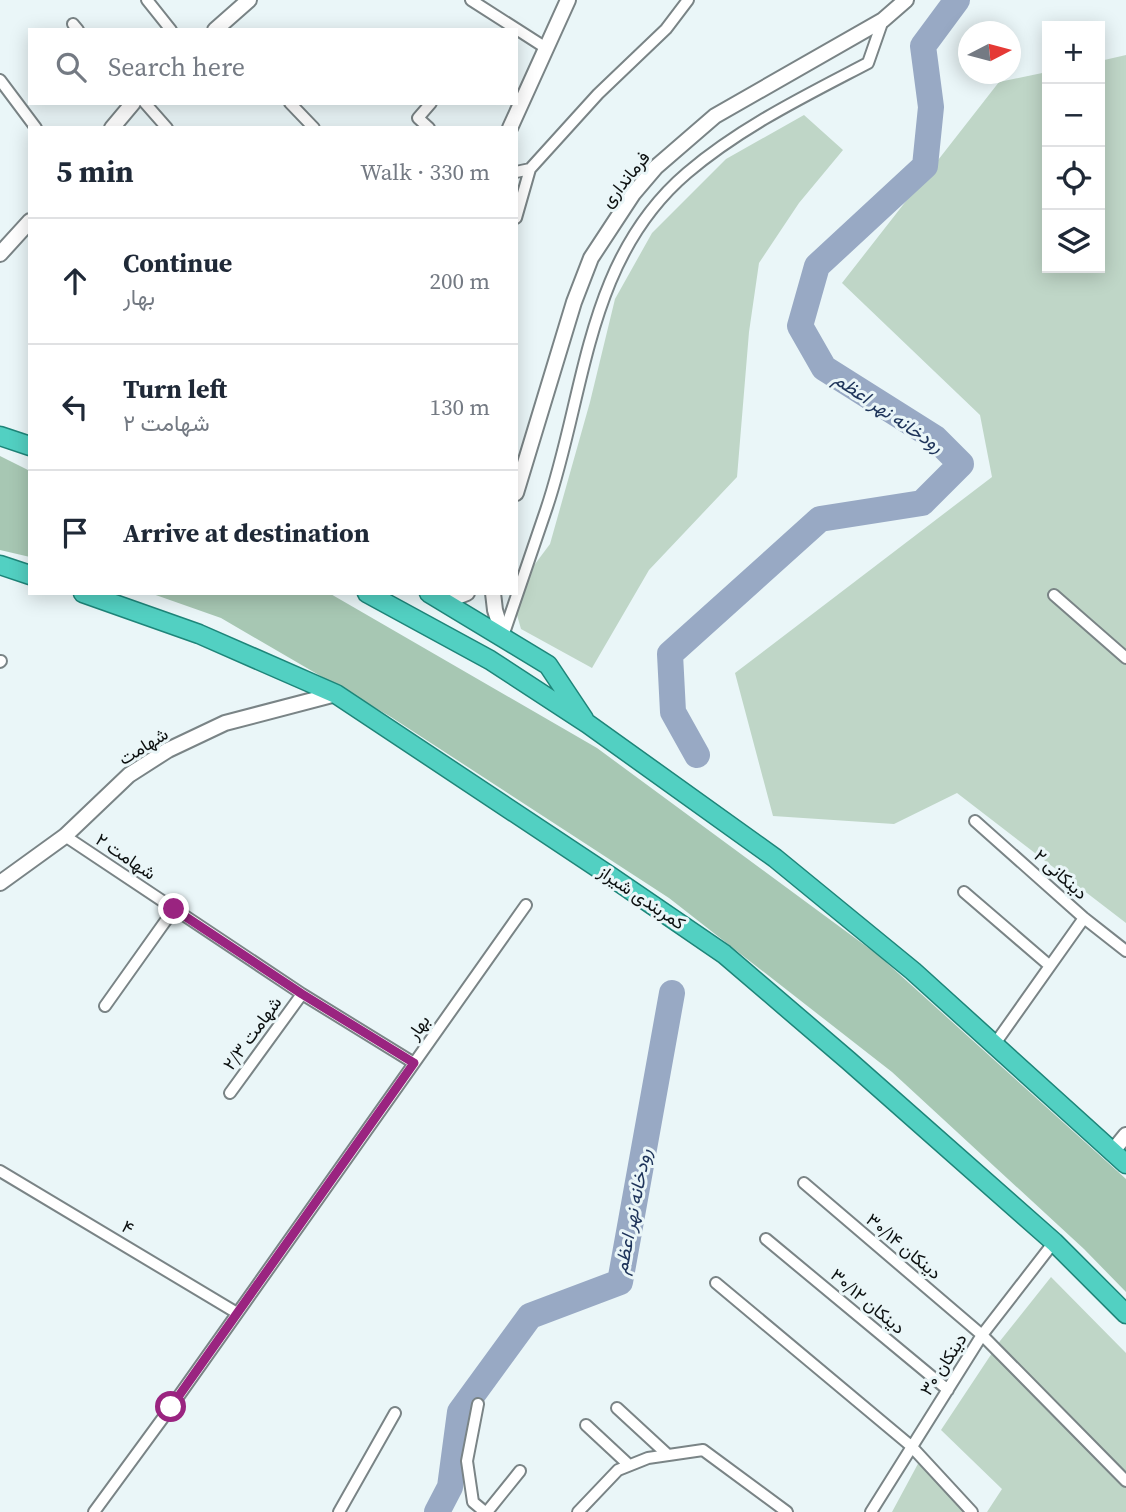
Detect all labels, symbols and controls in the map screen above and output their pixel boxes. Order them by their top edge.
north arrow [958,21,1021,84]
map controls [1042,21,1105,273]
button: + [1042,21,1105,84]
search box [28,28,518,105]
icon: search [52,48,90,86]
text: Search here [108,49,245,85]
button: − [1042,84,1105,147]
street label: فرمانداری [595,146,655,212]
button: locate [1042,147,1105,210]
text: 5 min [56,151,134,192]
text: Walk · 330 m [360,156,490,188]
button: layers [1042,210,1105,273]
text: Continue [123,245,232,281]
icon: ahead [56,262,94,300]
text: 200 m [429,265,490,297]
text: بهار [123,281,155,313]
water label: رودخانه نهر اعظم [828,365,949,459]
text: Turn left [123,371,227,407]
icon: left [56,388,94,426]
text: 130 m [429,391,490,423]
text: ۲ شهامت [123,407,210,439]
icon: arrive [56,514,94,552]
text: Arrive at destination [123,515,370,551]
street label: شهامت [113,721,173,771]
street label: ۲ شهامت [91,827,161,885]
street label: ۲ دینکانی [1029,843,1093,905]
street label: کمربندی شیراز [593,858,690,935]
route end [158,893,189,924]
street label: ۲/۳ شهامت [217,991,287,1075]
street label: بهار [400,1010,435,1045]
water label: رودخانه نهر اعظم [607,1146,657,1277]
street label: ۳۰/۱۴ دینکان [861,1207,947,1285]
street label: ۴ [117,1214,139,1240]
street label: ۳۰/۱۲ دینکان [825,1262,911,1340]
street label: ۳۰ دینکان [913,1328,973,1400]
route start [155,1391,186,1422]

